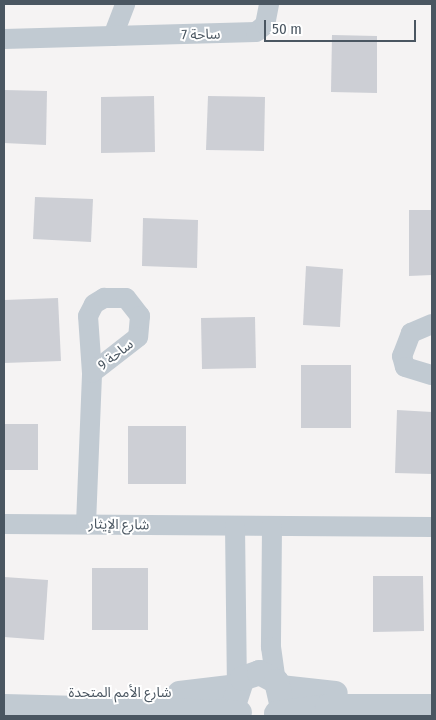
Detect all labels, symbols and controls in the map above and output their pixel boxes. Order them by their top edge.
scale bar [266,10,418,42]
text: 50 m [272,20,302,38]
street label: ساحة 7 [181,26,221,44]
street label: ساحة 9 [95,336,137,374]
street label: شارع الإيثار [89,516,149,534]
street label: شارع الأمم المتحدة [69,685,171,701]

